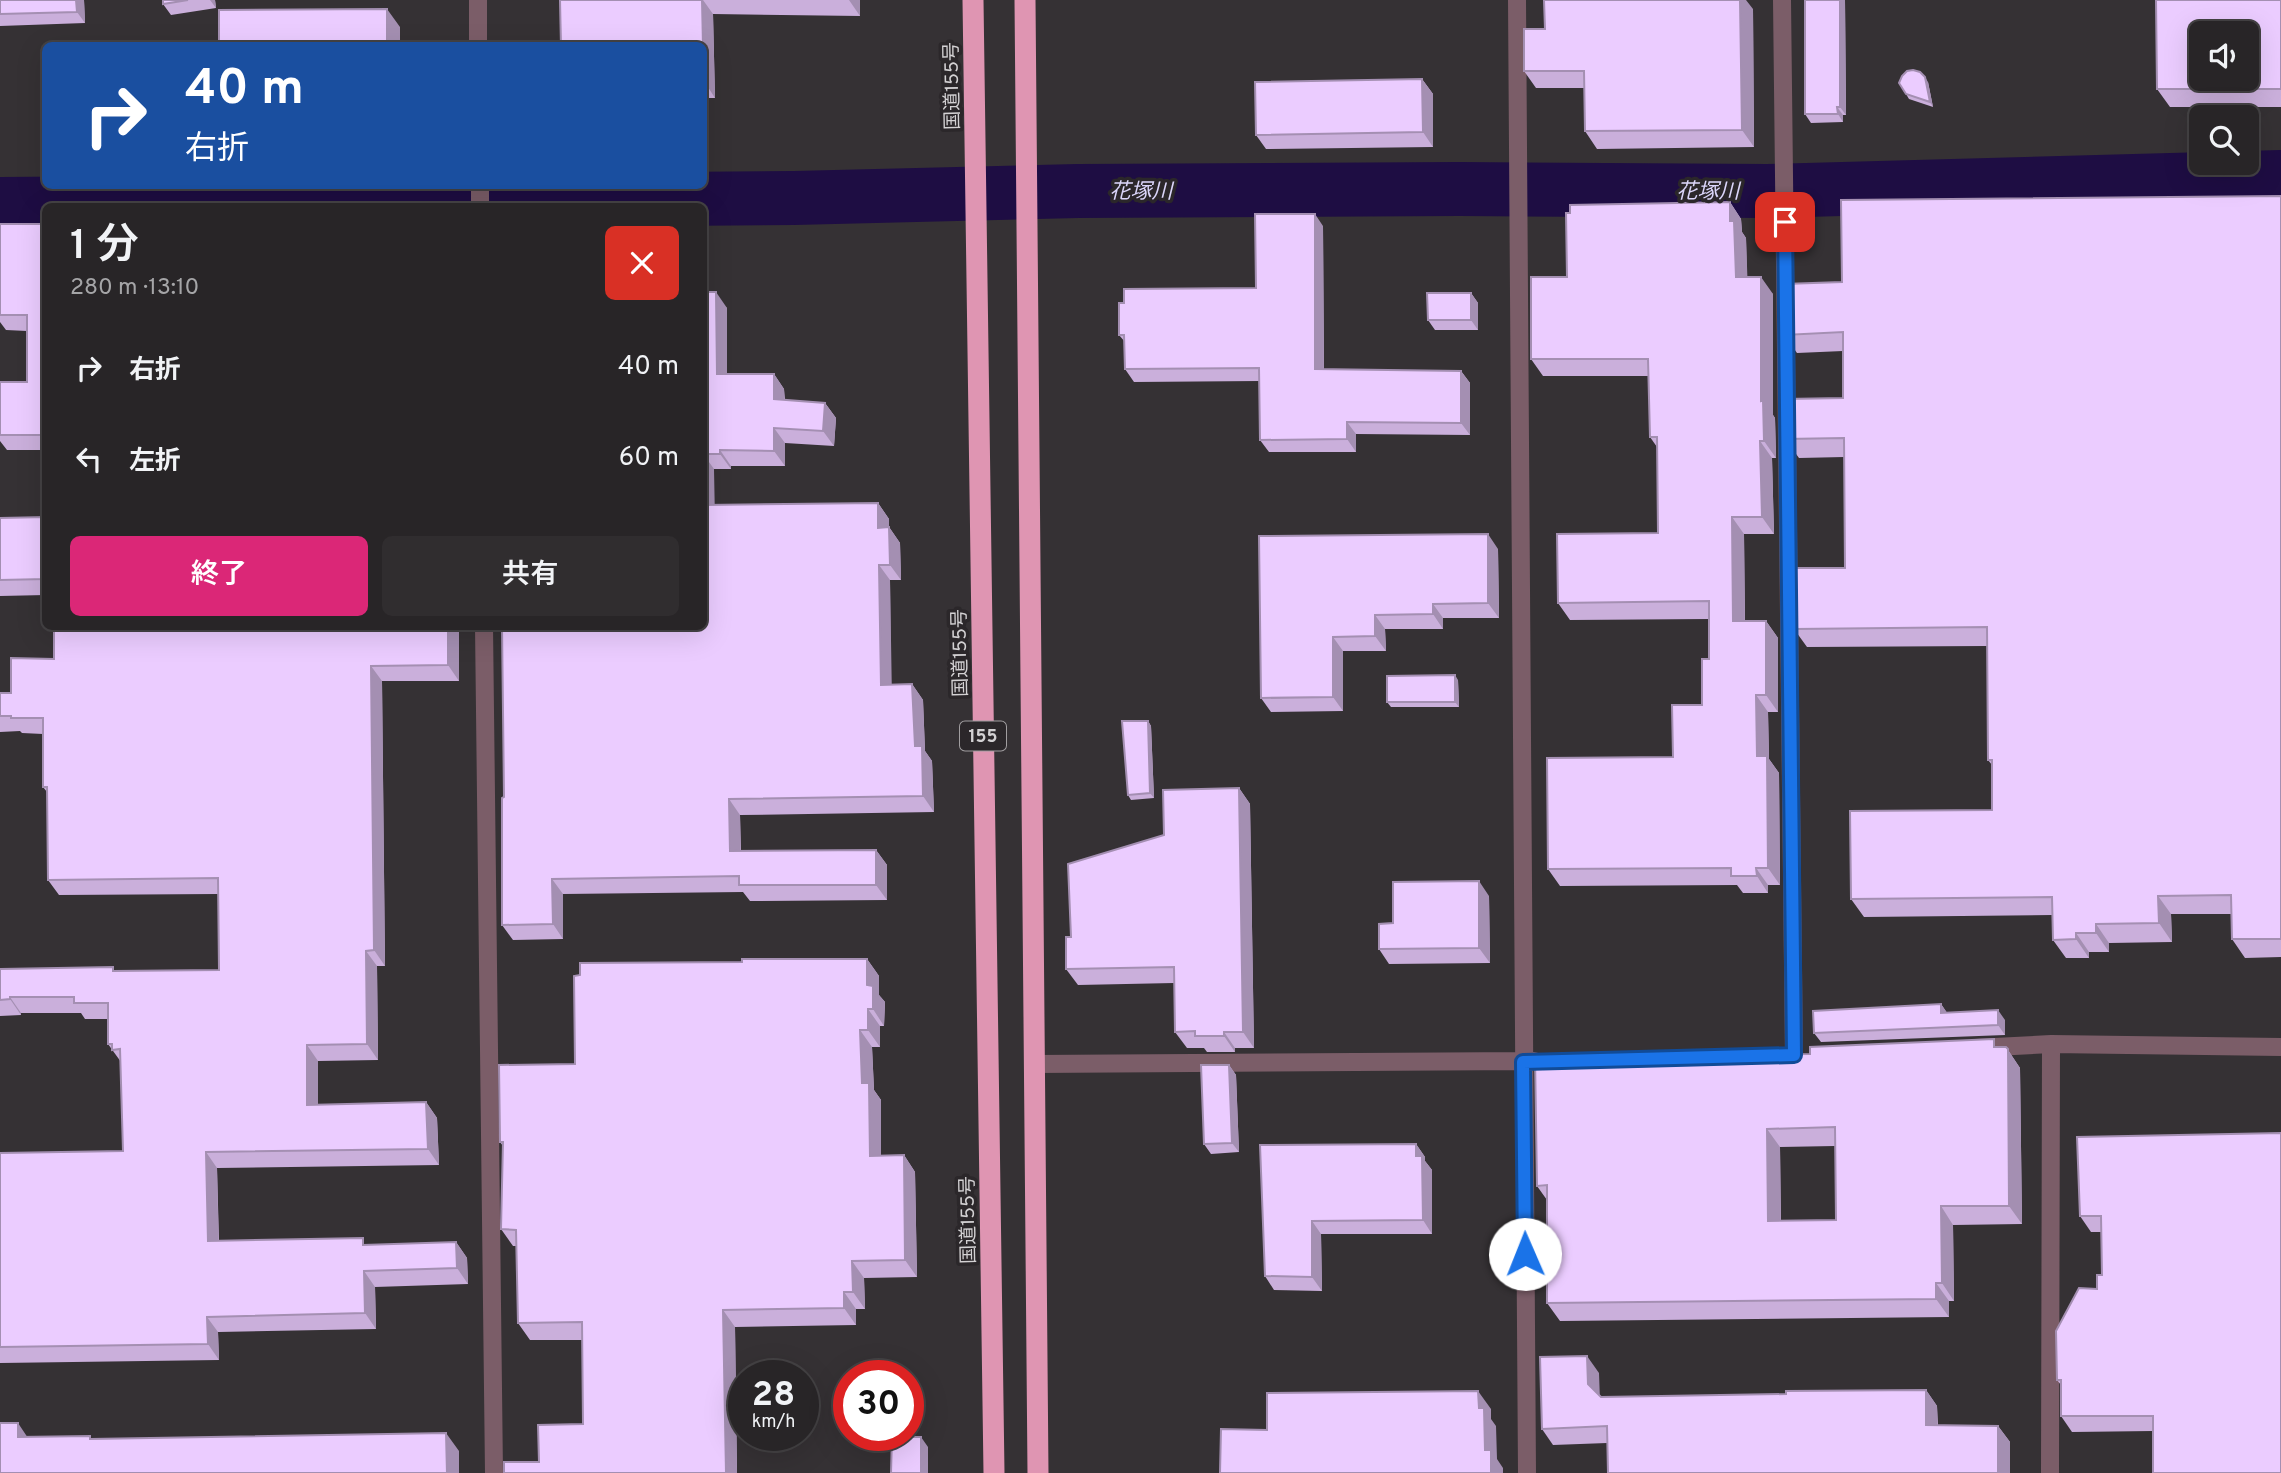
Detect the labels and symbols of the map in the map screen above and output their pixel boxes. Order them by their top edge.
street label: 国道155号 [940,42,966,130]
water label: 花塚川 [1110,179,1174,206]
water label: 花塚川 [1677,179,1741,206]
pin [1755,192,1815,252]
street label: 国道155号 [948,609,974,697]
road number: 155 [960,722,1006,750]
street label: 国道155号 [956,1176,982,1264]
position arrow [1488,1217,1562,1291]
speed limit sign: 30 [833,1360,924,1451]

